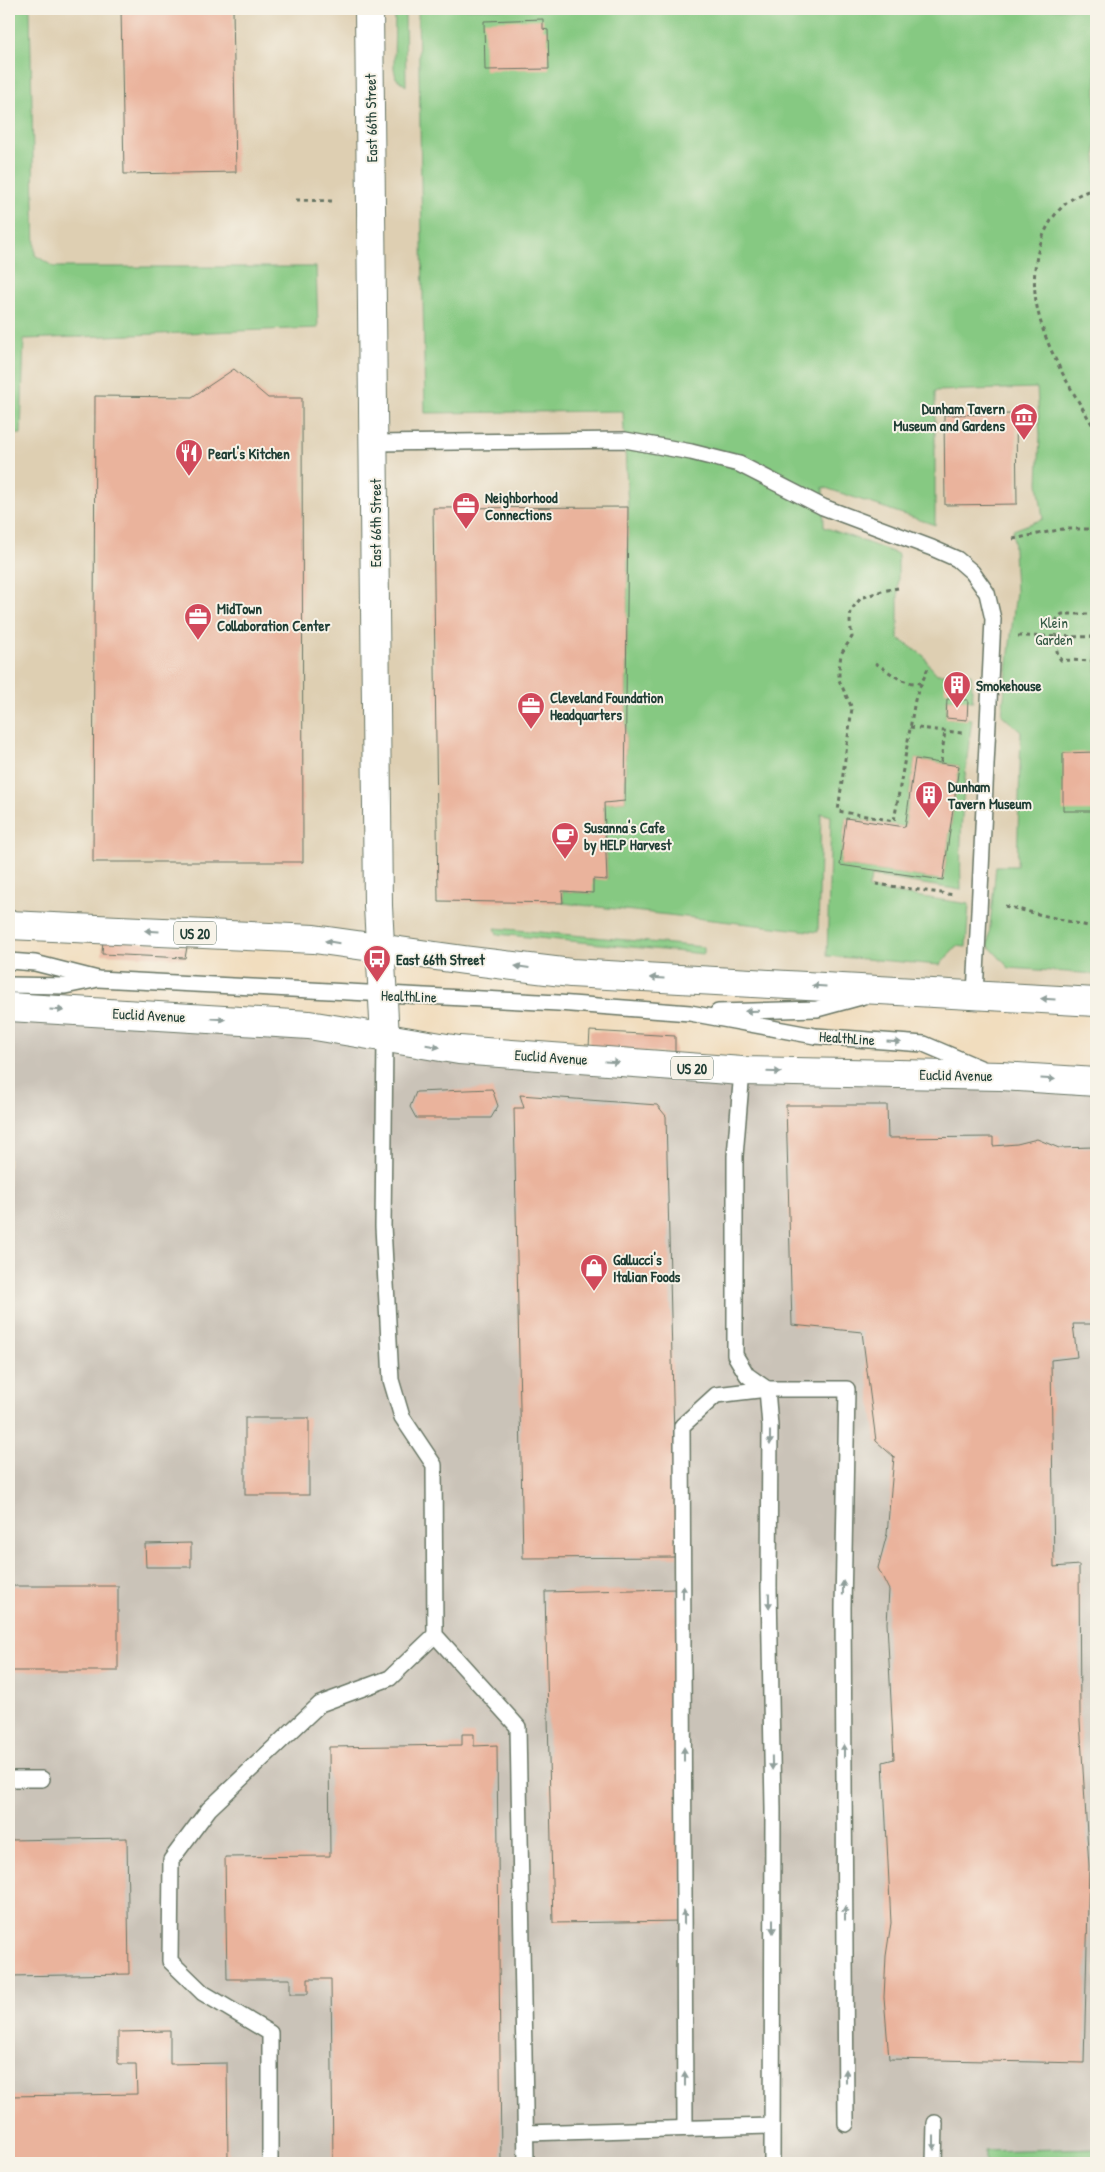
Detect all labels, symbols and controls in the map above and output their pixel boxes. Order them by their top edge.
street label: East 66th Street [360,73,382,163]
place label: Dunham Tavern Museum and Gardens [893,398,1005,436]
museum icon: Dunham Tavern Museum and Gardens [1009,402,1039,441]
restaurant icon: Pearl's Kitchen [174,438,204,477]
place label: Pearl's Kitchen [208,443,290,464]
street label: East 66th Street [365,478,386,567]
place label: Neighborhood Connections [485,487,558,525]
office icon: Neighborhood Connections [451,491,481,530]
place label: MidTown Collaboration Center [217,598,330,636]
office icon: MidTown Collaboration Center [183,602,213,641]
park label: Klein Garden [1035,612,1073,650]
building icon: Smokehouse [942,670,972,709]
place label: Smokehouse [976,675,1041,696]
place label: Cleveland Foundation Headquarters [550,687,664,726]
office icon: Cleveland Foundation Headquarters [516,691,546,730]
place label: Dunham Tavern Museum [947,776,1032,814]
building icon: Dunham Tavern Museum [914,780,944,819]
place label: Susanna's Cafe by HELP Harvest [584,817,672,856]
cafe icon: Susanna's Cafe by HELP Harvest [550,821,580,860]
road number: US 20 [174,921,216,944]
one-way arrow [144,926,160,934]
one-way arrow [324,937,340,945]
bus stop icon: East 66th Street [362,944,392,983]
place label: East 66th Street [396,949,486,970]
one-way arrow [514,963,530,971]
one-way arrow [649,973,665,981]
one-way arrow [811,982,827,990]
street label: HealthLine [381,985,437,1007]
one-way arrow [1039,994,1055,1002]
street label: Euclid Avenue [112,1003,186,1027]
one-way arrow [50,1006,66,1014]
one-way arrow [744,1007,760,1015]
one-way arrow [210,1015,226,1023]
street label: HealthLine [818,1026,876,1050]
one-way arrow [886,1038,902,1046]
one-way arrow [425,1042,441,1050]
street label: Euclid Avenue [514,1044,588,1070]
road number: US 20 [671,1056,713,1080]
one-way arrow [604,1058,620,1066]
street label: Euclid Avenue [919,1064,993,1086]
one-way arrow [766,1068,782,1076]
one-way arrow [1041,1075,1057,1083]
place label: Gallucci's Italian Foods [613,1249,681,1287]
shop icon: Gallucci's Italian Foods [579,1253,609,1292]
one-way arrow [766,1430,774,1446]
one-way arrow [840,1580,848,1596]
one-way arrow [679,1584,687,1600]
one-way arrow [766,1593,774,1609]
one-way arrow [840,1742,848,1758]
one-way arrow [680,1746,688,1762]
one-way arrow [768,1755,776,1771]
one-way arrow [841,1905,849,1921]
one-way arrow [680,1909,688,1925]
one-way arrow [768,1918,776,1934]
one-way arrow [841,2067,849,2083]
one-way arrow [681,2071,689,2087]
one-way arrow [930,2135,938,2151]

